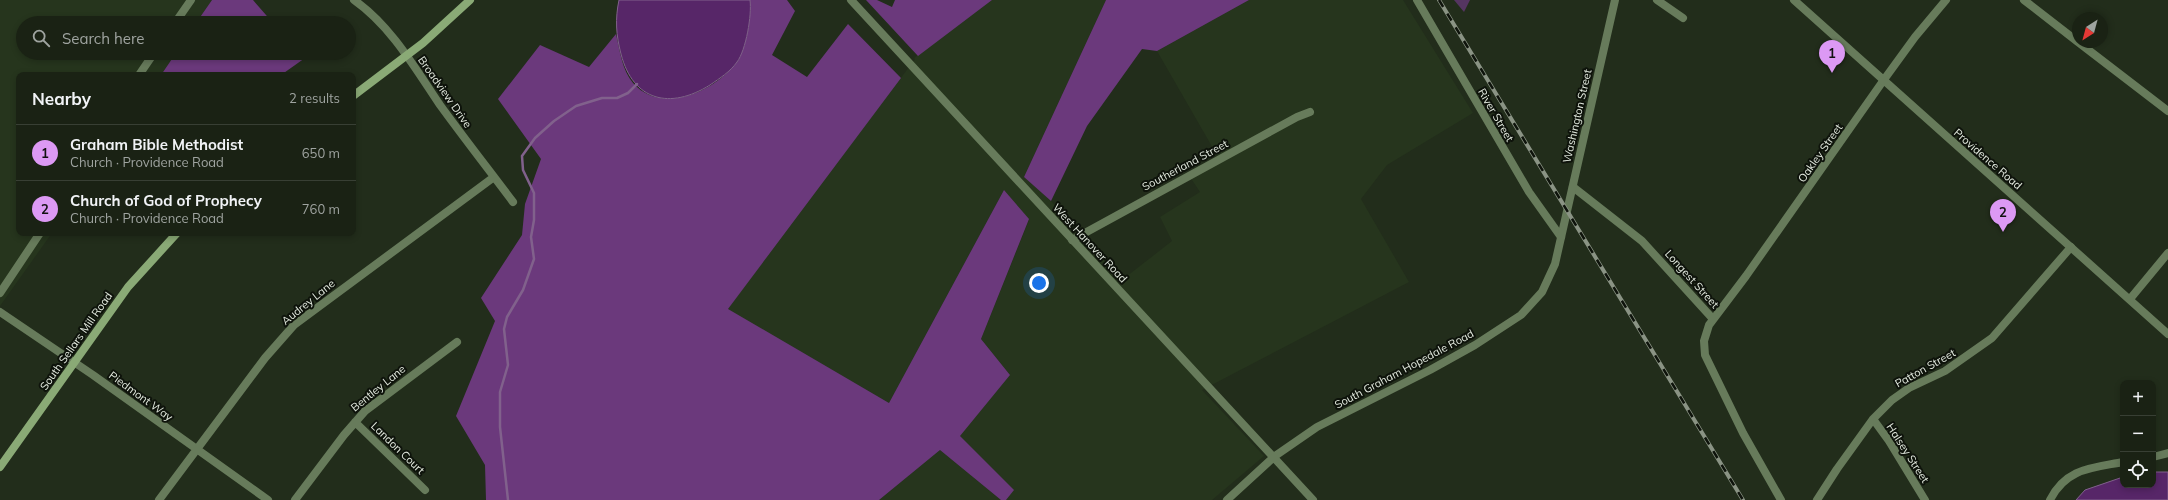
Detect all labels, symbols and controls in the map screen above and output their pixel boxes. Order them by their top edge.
north arrow [2072,12,2108,48]
search box [16,16,356,60]
icon: search [30,27,52,49]
text: Search here [62,29,144,48]
pin: 1 [1819,40,1845,73]
street label: Broadview Drive [415,53,475,131]
street label: Washington Street [1559,68,1595,164]
street label: River Street [1475,86,1517,144]
text: Nearby [32,88,91,109]
text: 2 results [289,90,340,106]
street label: Oakley Street [1795,121,1845,185]
street label: Providence Road [1951,126,2025,192]
text: Graham Bible Methodist [70,135,243,154]
street label: Southerland Street [1140,136,1230,194]
text: 1 [41,145,49,161]
text: 650 m [302,145,340,161]
text: Church · Providence Road [70,154,224,170]
text: Church of God of Prophecy [70,191,262,210]
pin: 2 [1990,199,2016,232]
text: 2 [41,201,49,217]
text: 760 m [302,201,340,217]
street label: West Hanover Road [1050,201,1130,285]
text: Church · Providence Road [70,210,224,226]
street label: Longest Street [1662,247,1722,311]
your location [1029,273,1049,293]
street label: Audrey Lane [278,276,338,328]
street label: South Sellars Mill Road [37,289,115,393]
street label: South Graham Hopedale Road [1332,326,1476,412]
street label: Patton Street [1892,346,1958,390]
street label: Bentley Lane [348,362,408,414]
street label: Piedmont Way [106,368,176,424]
map controls [2120,380,2156,488]
button: + [2120,380,2156,416]
button: − [2120,416,2156,452]
street label: Landon Court [368,419,428,477]
street label: Halsey Street [1884,421,1933,486]
button: locate [2120,452,2156,488]

